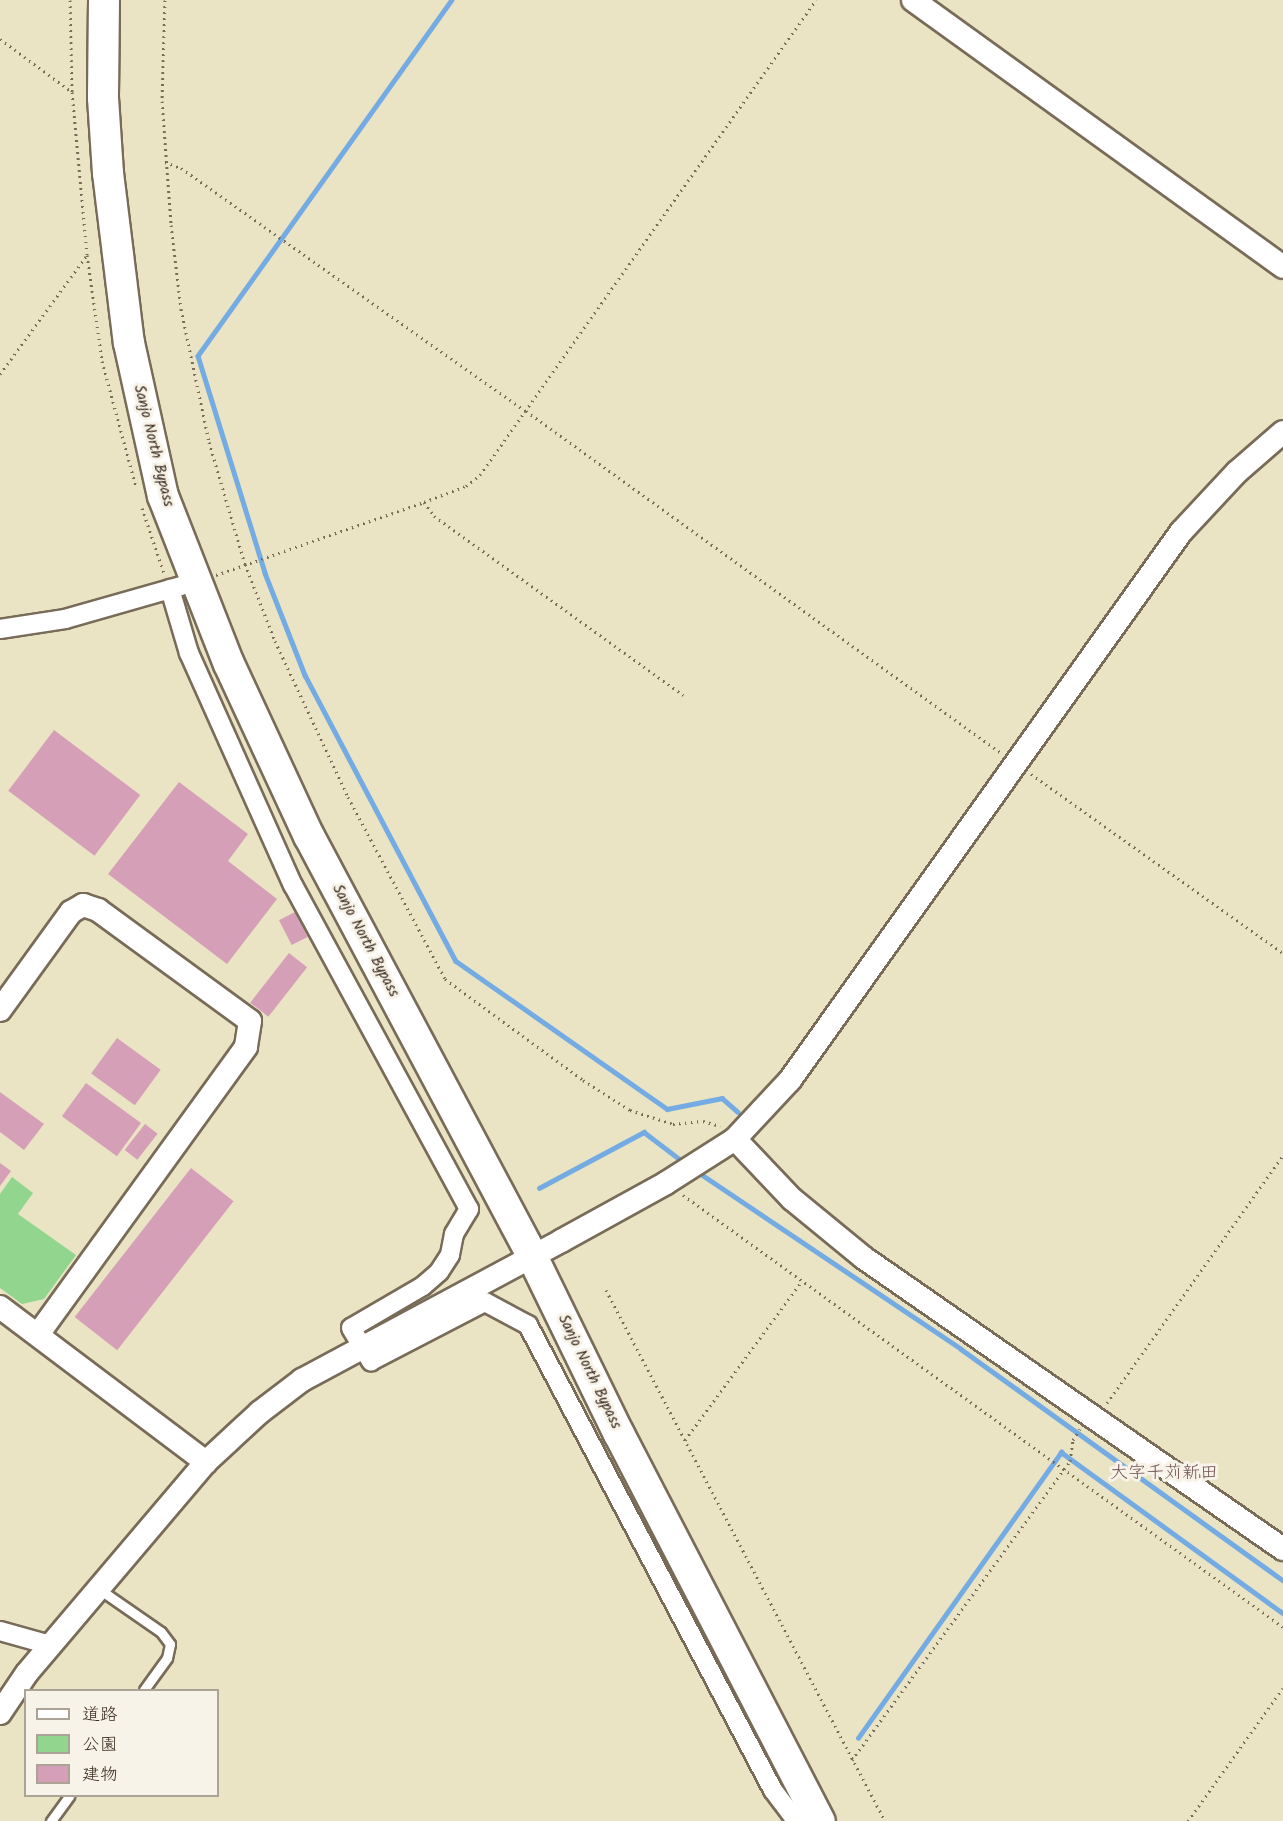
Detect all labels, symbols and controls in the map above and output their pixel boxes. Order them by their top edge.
street label: Sanjo North Bypass [129,383,177,509]
street label: Sanjo North Bypass [328,882,402,1000]
street label: Sanjo North Bypass [554,1312,624,1432]
district label: 大字千苅新田 [1110,1463,1218,1485]
legend [24,1689,219,1797]
text: 道路 [82,1701,118,1730]
text: 公園 [82,1731,118,1760]
text: 建物 [82,1761,118,1790]

